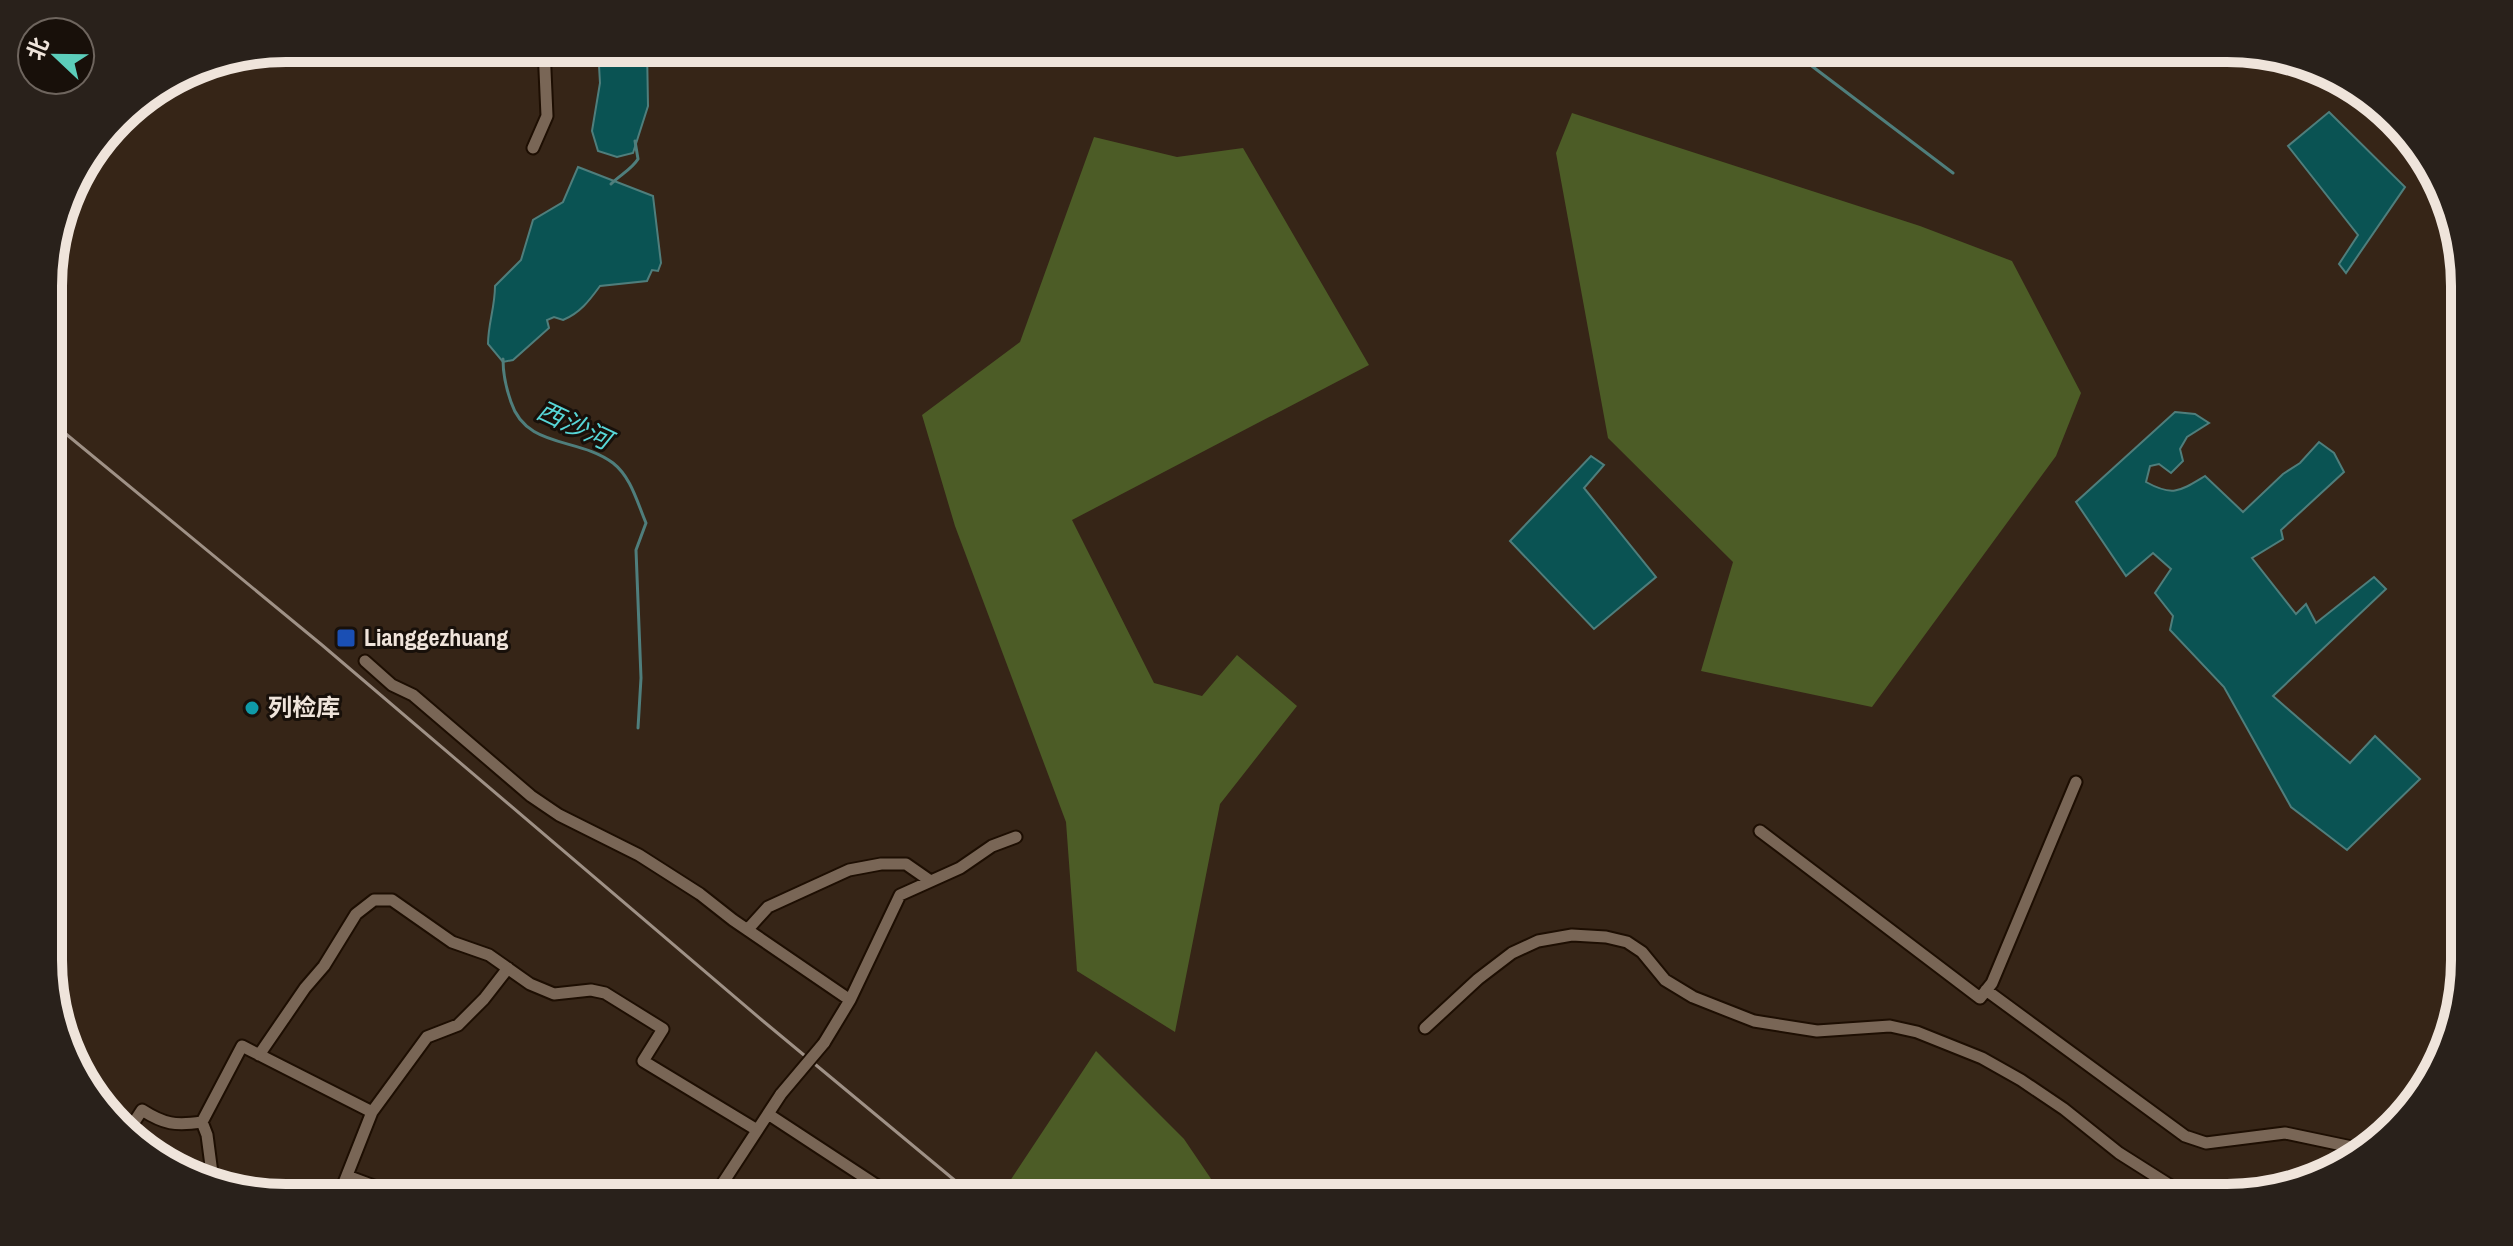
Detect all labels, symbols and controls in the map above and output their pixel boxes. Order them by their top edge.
north arrow [16,16,96,96]
text: 北 [19,33,55,64]
water label: 西沙河 [531,392,621,459]
place label: Lianggezhuang [364,621,508,653]
marker: Lianggezhuang [335,627,357,649]
place label: 列检库 [268,691,340,723]
marker: 列检库 [243,699,261,717]

